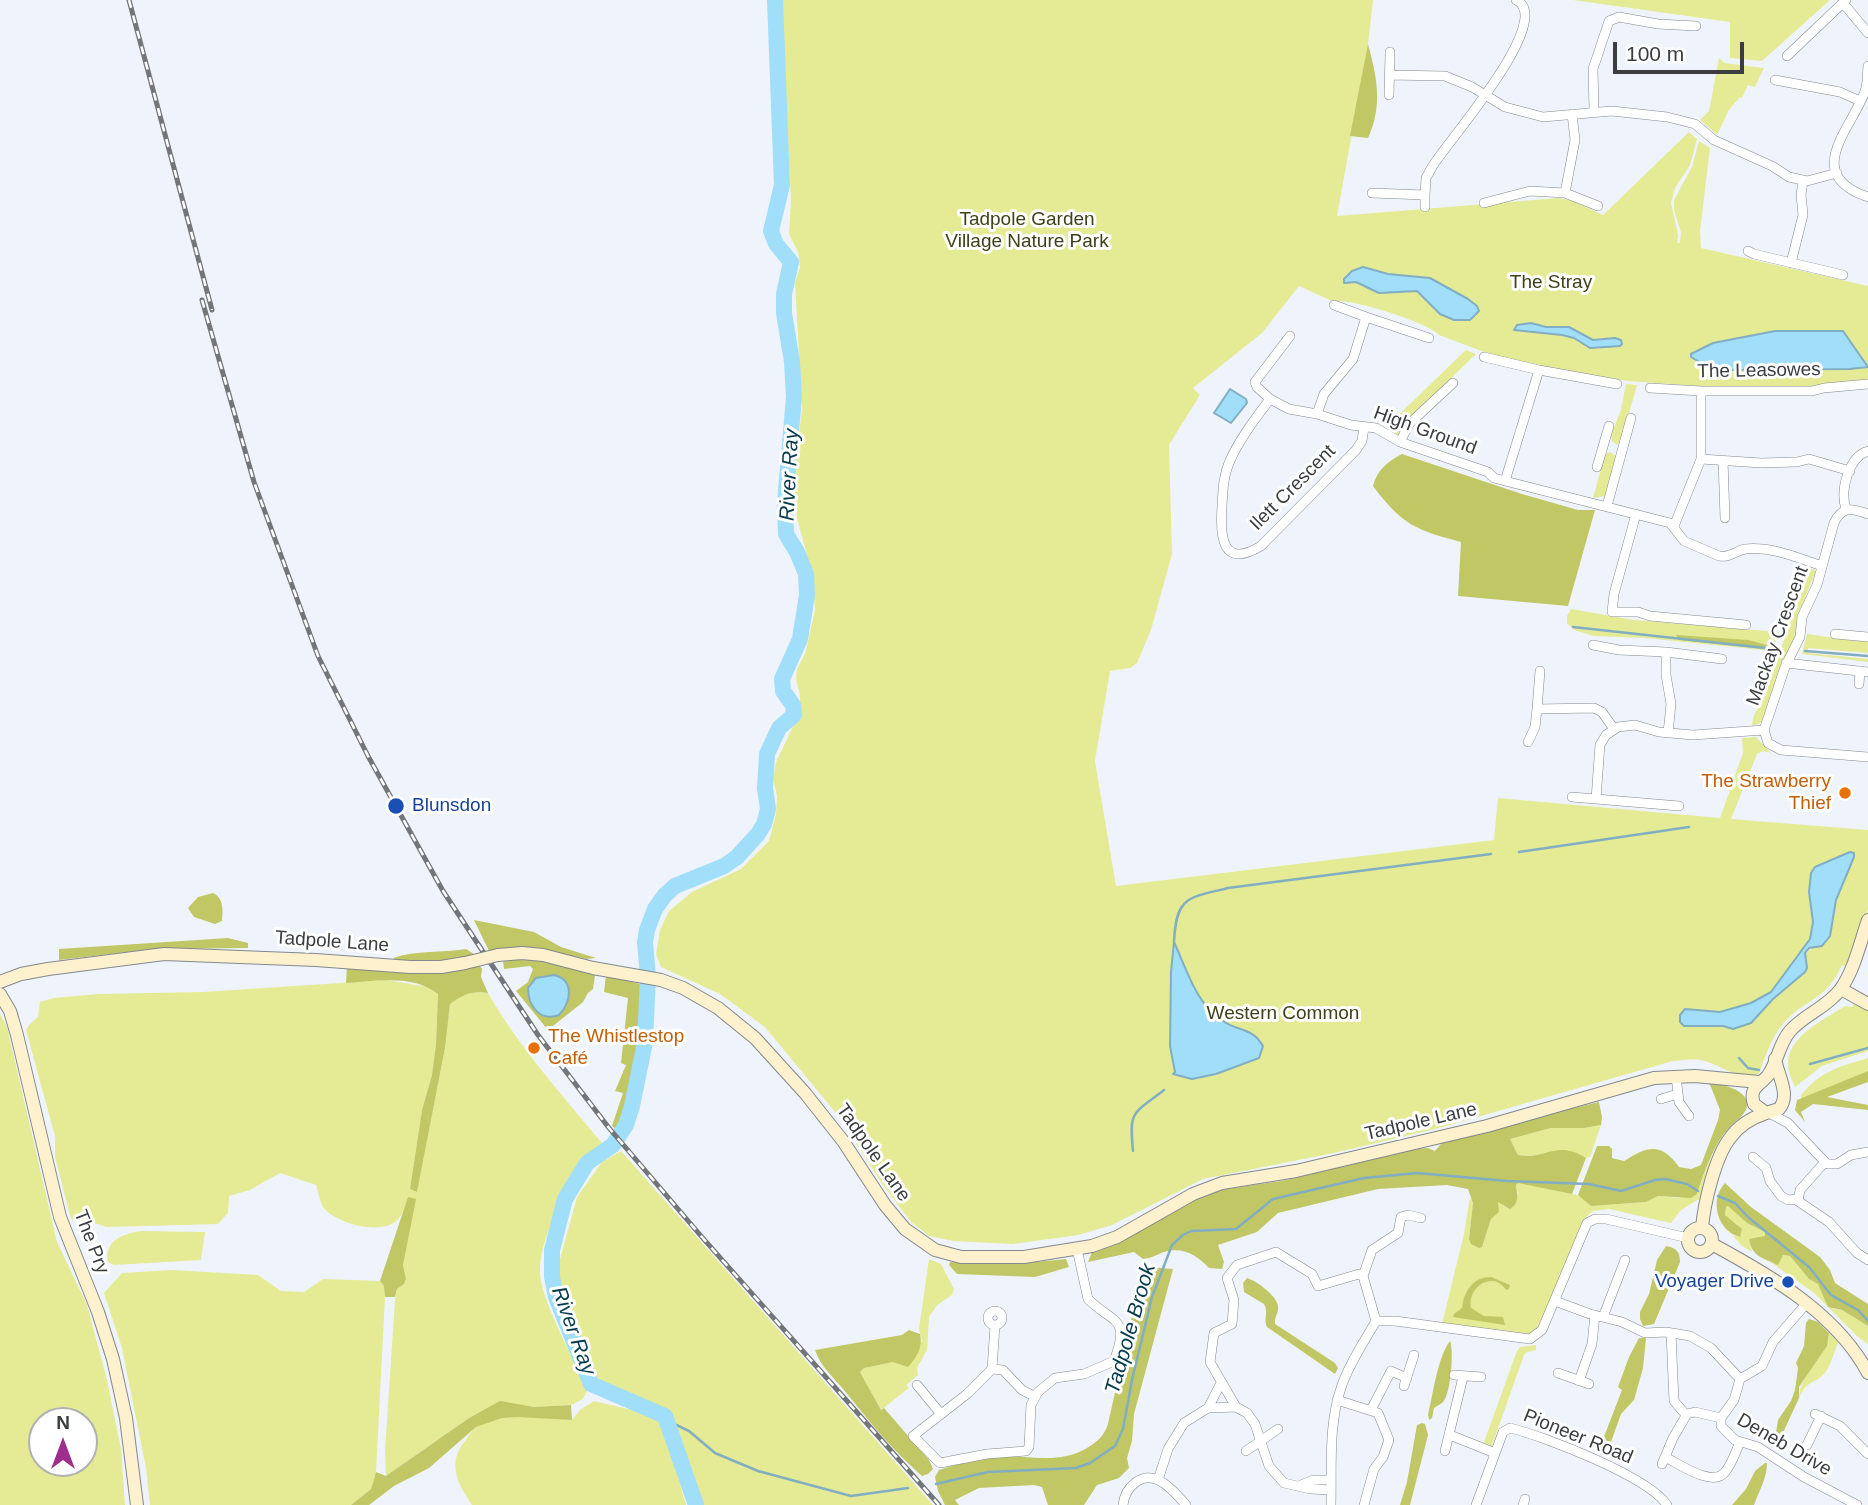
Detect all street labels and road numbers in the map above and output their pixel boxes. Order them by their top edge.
street label: The Leasowes [1697,359,1821,383]
street label: High Ground [1370,402,1480,460]
street label: Ilett Crescent [1245,440,1341,536]
street label: Mackay Crescent [1742,563,1814,709]
street label: Tadpole Lane [274,927,390,957]
street label: Tadpole Lane [1363,1098,1479,1146]
street label: Tadpole Lane [831,1100,915,1206]
street label: The Pry [68,1207,114,1277]
street label: Pioneer Road [1520,1405,1636,1469]
street label: Deneb Drive [1733,1409,1835,1481]

